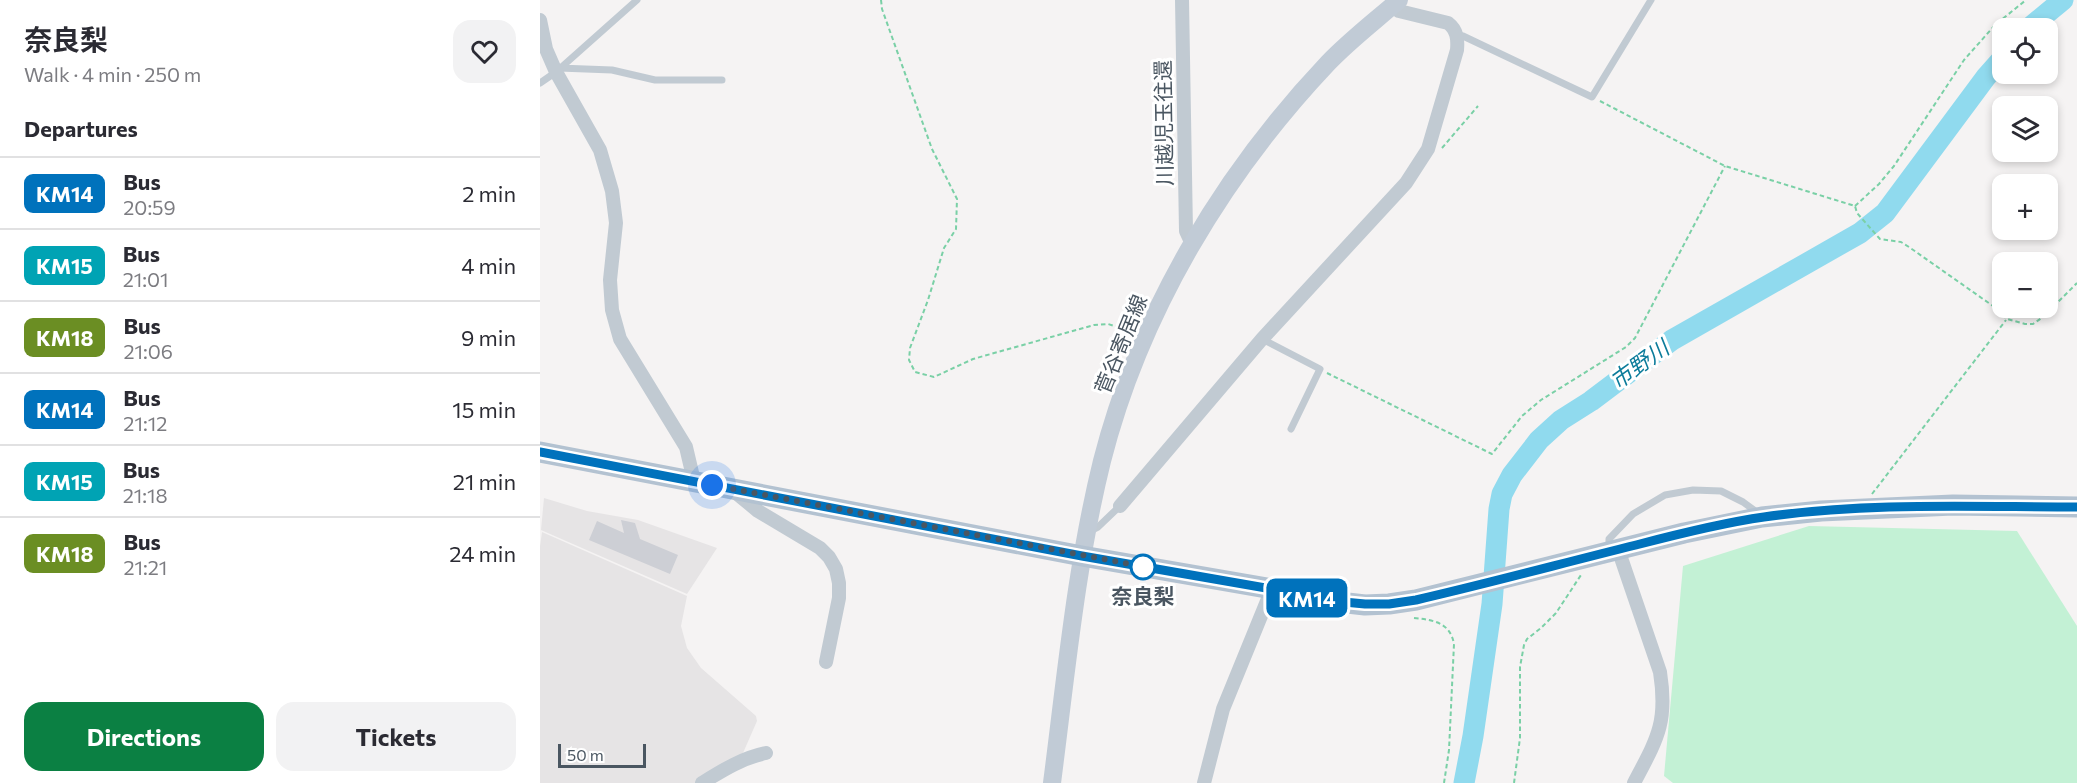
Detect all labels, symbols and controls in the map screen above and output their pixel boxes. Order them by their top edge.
map controls [1992,18,2058,318]
button: locate [1992,18,2058,84]
button: heart [453,20,516,83]
text: 奈良梨 [24,22,108,56]
street label: 川越児玉往還 [1149,60,1177,186]
text: Walk · 4 min · 250 m [24,62,201,86]
button: layers [1992,96,2058,162]
text: Departures [24,115,138,142]
text: Bus [123,168,161,195]
button: + [1992,174,2058,240]
text: 2 min [462,180,516,207]
text: KM14 [36,181,93,206]
text: 20:59 [123,195,176,219]
text: Bus [123,240,160,267]
text: 4 min [461,252,516,279]
button: − [1992,252,2058,318]
text: KM15 [36,253,93,278]
text: 21:01 [123,267,169,291]
street label: 菅谷寄居線 [1089,291,1151,397]
text: Bus [123,312,161,339]
text: 9 min [461,324,516,351]
text: KM18 [36,325,93,350]
water label: 市野川 [1604,333,1675,394]
text: 21:06 [123,339,173,363]
text: Bus [123,384,161,411]
text: 15 min [452,396,516,423]
text: KM14 [36,397,93,422]
text: 21:12 [123,411,167,435]
text: Bus [123,456,160,483]
text: 21 min [453,468,516,495]
text: KM15 [36,469,93,494]
your location [697,470,727,500]
text: 21:18 [123,483,168,507]
text: Bus [123,528,161,555]
text: 24 min [449,540,516,567]
text: KM18 [36,541,93,566]
marker: 奈良梨 [1130,554,1156,580]
text: 21:21 [123,555,167,579]
line badge: KM14 [1265,578,1349,618]
place label: 奈良梨 [1112,583,1175,608]
text: KM14 [1278,586,1336,611]
button: Directions [24,702,264,771]
button: Tickets [276,702,516,771]
scale bar [558,741,646,768]
text: 50 m [567,745,604,764]

